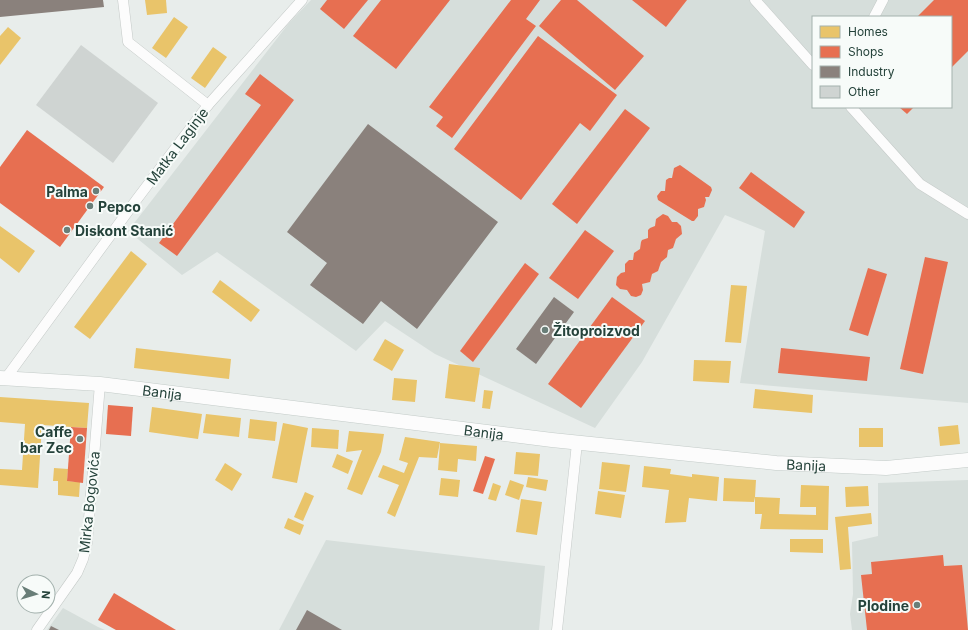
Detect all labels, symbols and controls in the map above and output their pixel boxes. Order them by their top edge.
legend [812,16,952,108]
text: Homes [848,24,888,39]
text: Shops [848,44,884,59]
text: Industry [848,64,895,79]
text: Other [848,84,880,99]
street label: Matka Laginje [142,104,212,188]
place label: Palma [46,183,88,200]
marker: Palma [91,186,101,196]
place label: Pepco [98,198,141,215]
marker: Pepco [85,201,95,211]
place label: Diskont Stanić [75,222,174,239]
marker: Diskont Stanić [62,225,72,235]
place label: Žitoproizvod [553,321,640,339]
marker: Žitoproizvod [540,325,550,335]
street label: Banija [141,381,183,403]
street label: Banija [463,421,505,442]
place label: Caffe bar Zec [20,423,72,456]
marker: Caffe bar Zec [75,434,85,444]
street label: Mirka Bogovića [75,450,103,554]
street label: Banija [786,455,827,474]
north arrow [16,574,56,614]
text: N [39,590,53,600]
place label: Plodine [858,597,909,614]
marker: Plodine [912,600,922,610]

